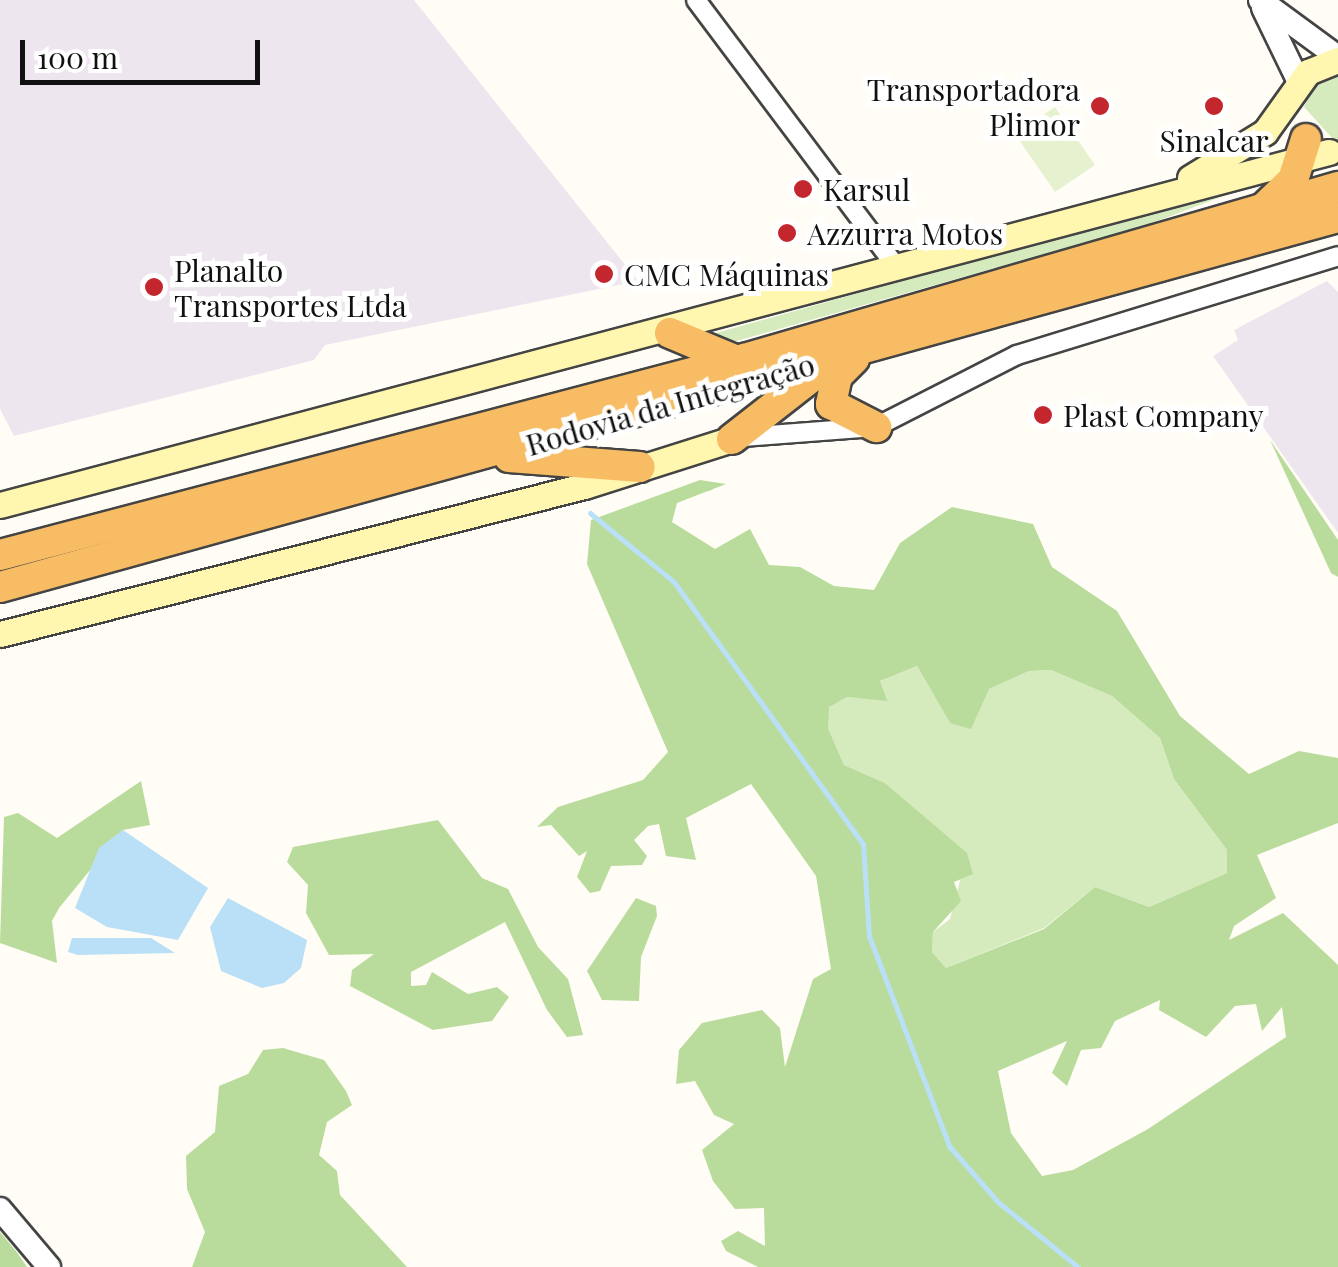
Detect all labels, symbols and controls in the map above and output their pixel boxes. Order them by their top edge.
scale bar [25,20,265,82]
text: 100 m [37,37,118,77]
place label: Transportadora Plimor [867,71,1080,142]
marker: Transportadora Plimor [1089,95,1111,117]
marker: Sinalcar [1203,95,1225,117]
place label: Sinalcar [1160,122,1268,158]
place label: Karsul [823,171,910,207]
marker: Karsul [792,178,814,200]
place label: Azzurra Motos [807,215,1003,251]
marker: Azzurra Motos [776,222,798,244]
place label: Planalto Transportes Ltda [174,252,407,322]
place label: CMC Máquinas [624,256,829,292]
marker: CMC Máquinas [593,263,615,285]
marker: Planalto Transportes Ltda [143,276,165,298]
street label: Rodovia da Integração [521,345,819,463]
place label: Plast Company [1063,397,1264,433]
marker: Plast Company [1032,404,1054,426]

